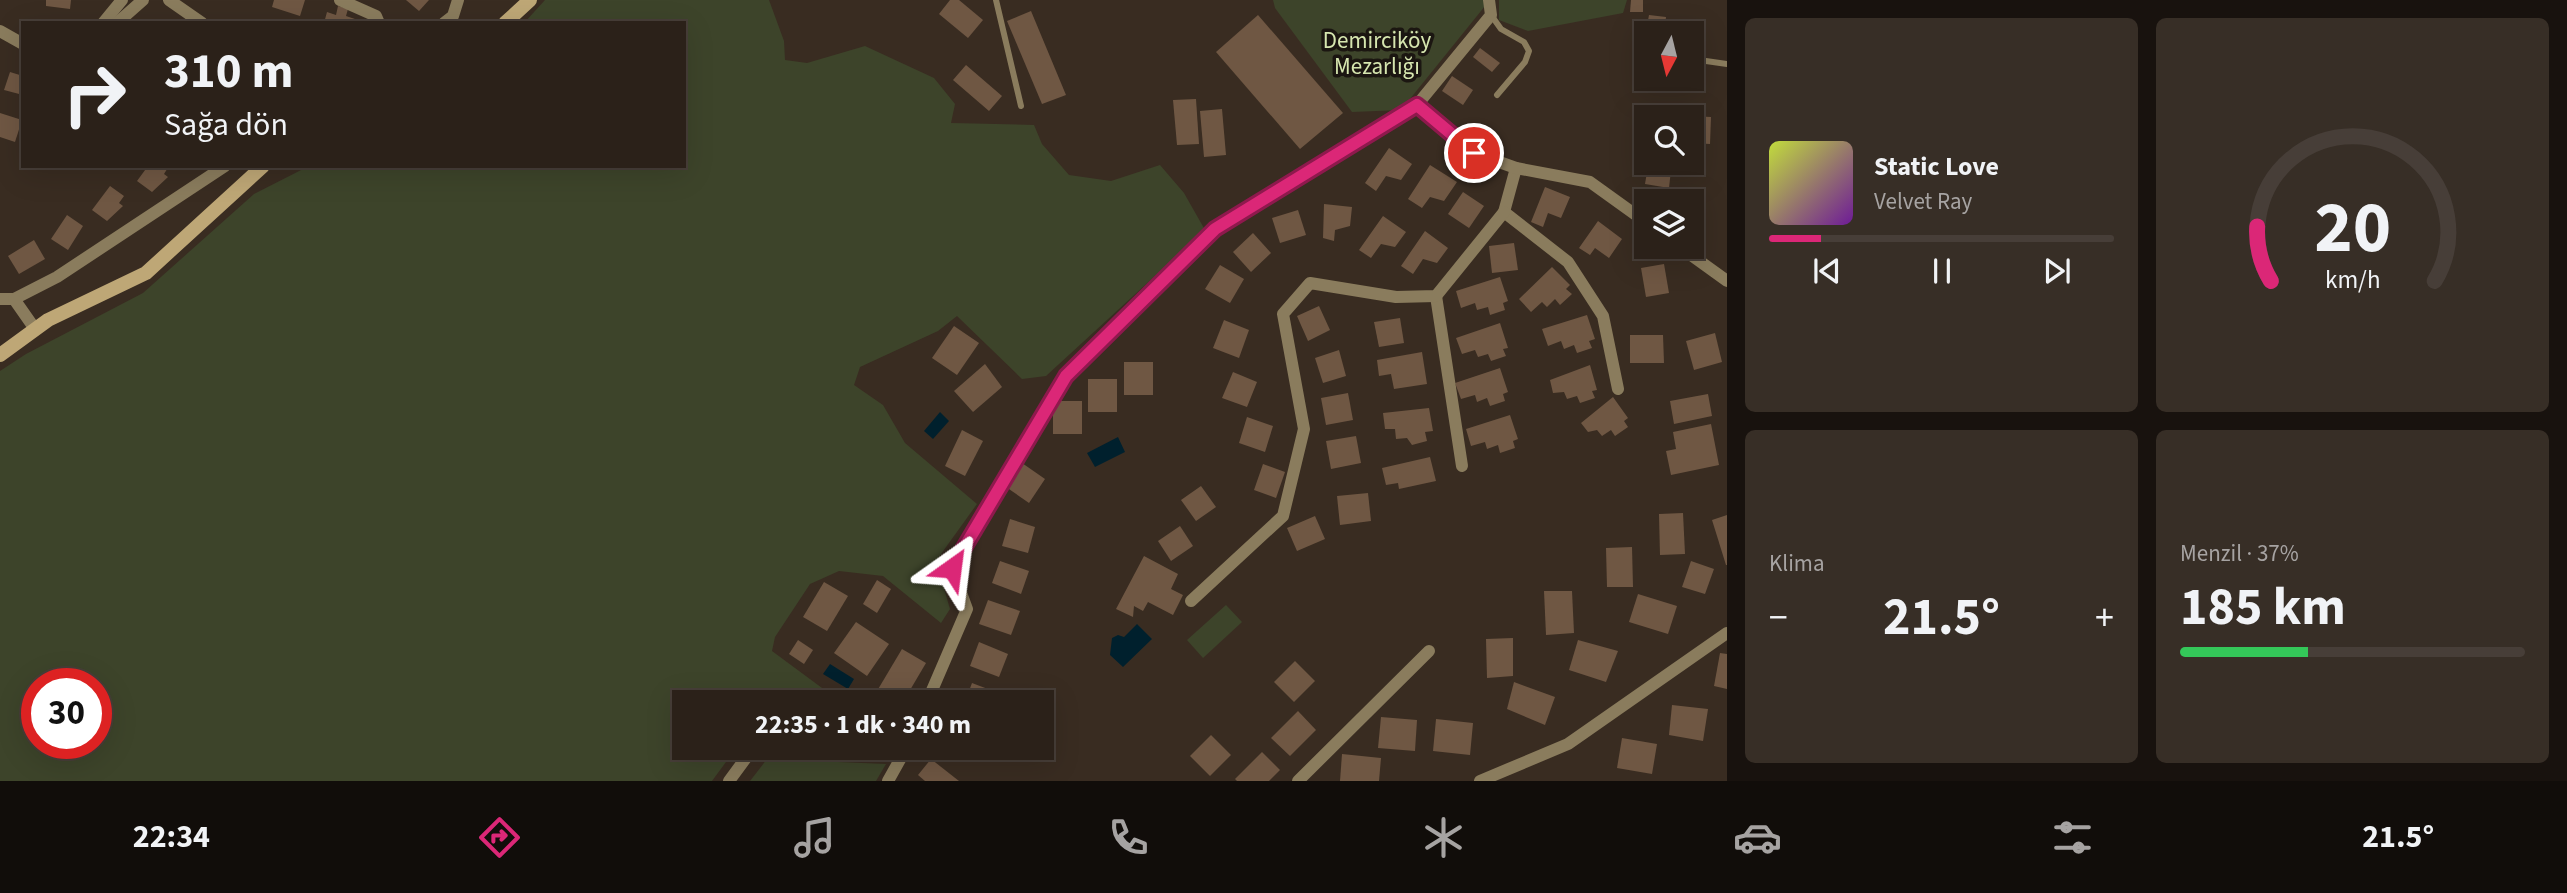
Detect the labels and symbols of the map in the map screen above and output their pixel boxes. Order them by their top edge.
north arrow [1634,21,1704,91]
park label: Demirciköy Mezarlığı [1323,24,1431,83]
pin [1444,123,1504,183]
position arrow [915,531,989,605]
speed limit sign: 30 [21,668,112,759]

